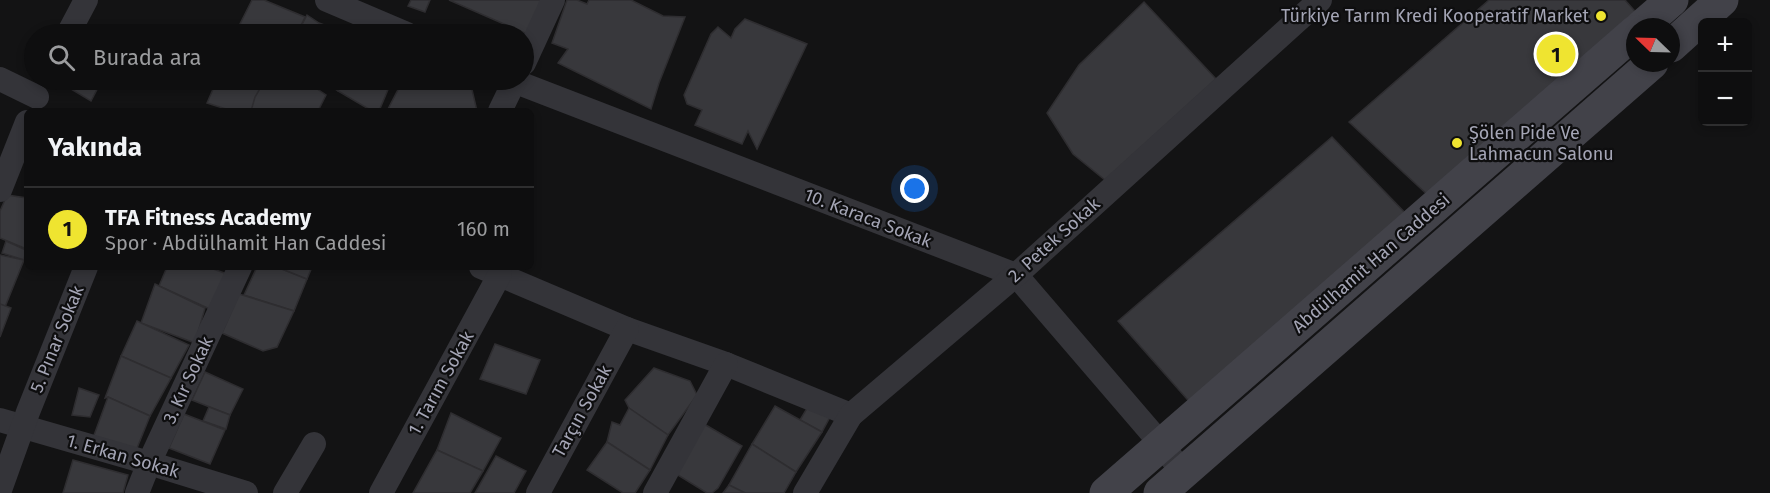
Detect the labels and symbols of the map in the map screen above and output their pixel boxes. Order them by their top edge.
place label: Türkiye Tarım Kredi Kooperatif Market [1281,5,1589,27]
marker: Türkiye Tarım Kredi Kooperatif Market [1594,9,1608,23]
north arrow [1626,18,1680,72]
pin: 1 [1536,32,1576,76]
place label: Şölen Pide Ve Lahmacun Salonu [1469,122,1614,165]
marker: Şölen Pide Ve Lahmacun Salonu [1450,136,1464,150]
your location [900,174,929,203]
street label: 10. Karaca Sokak [801,184,935,253]
street label: Abdülhamit Han Caddesi [1288,189,1454,337]
street label: 2. Petek Sokak [1004,192,1105,287]
street label: 5. Pınar Sokak [26,281,89,396]
street label: 1. Tarım Sokak [403,326,479,439]
street label: 3. Kır Sokak [158,332,218,427]
street label: Tarçın Sokak [548,360,617,461]
street label: 1. Erkan Sokak [64,429,182,483]

